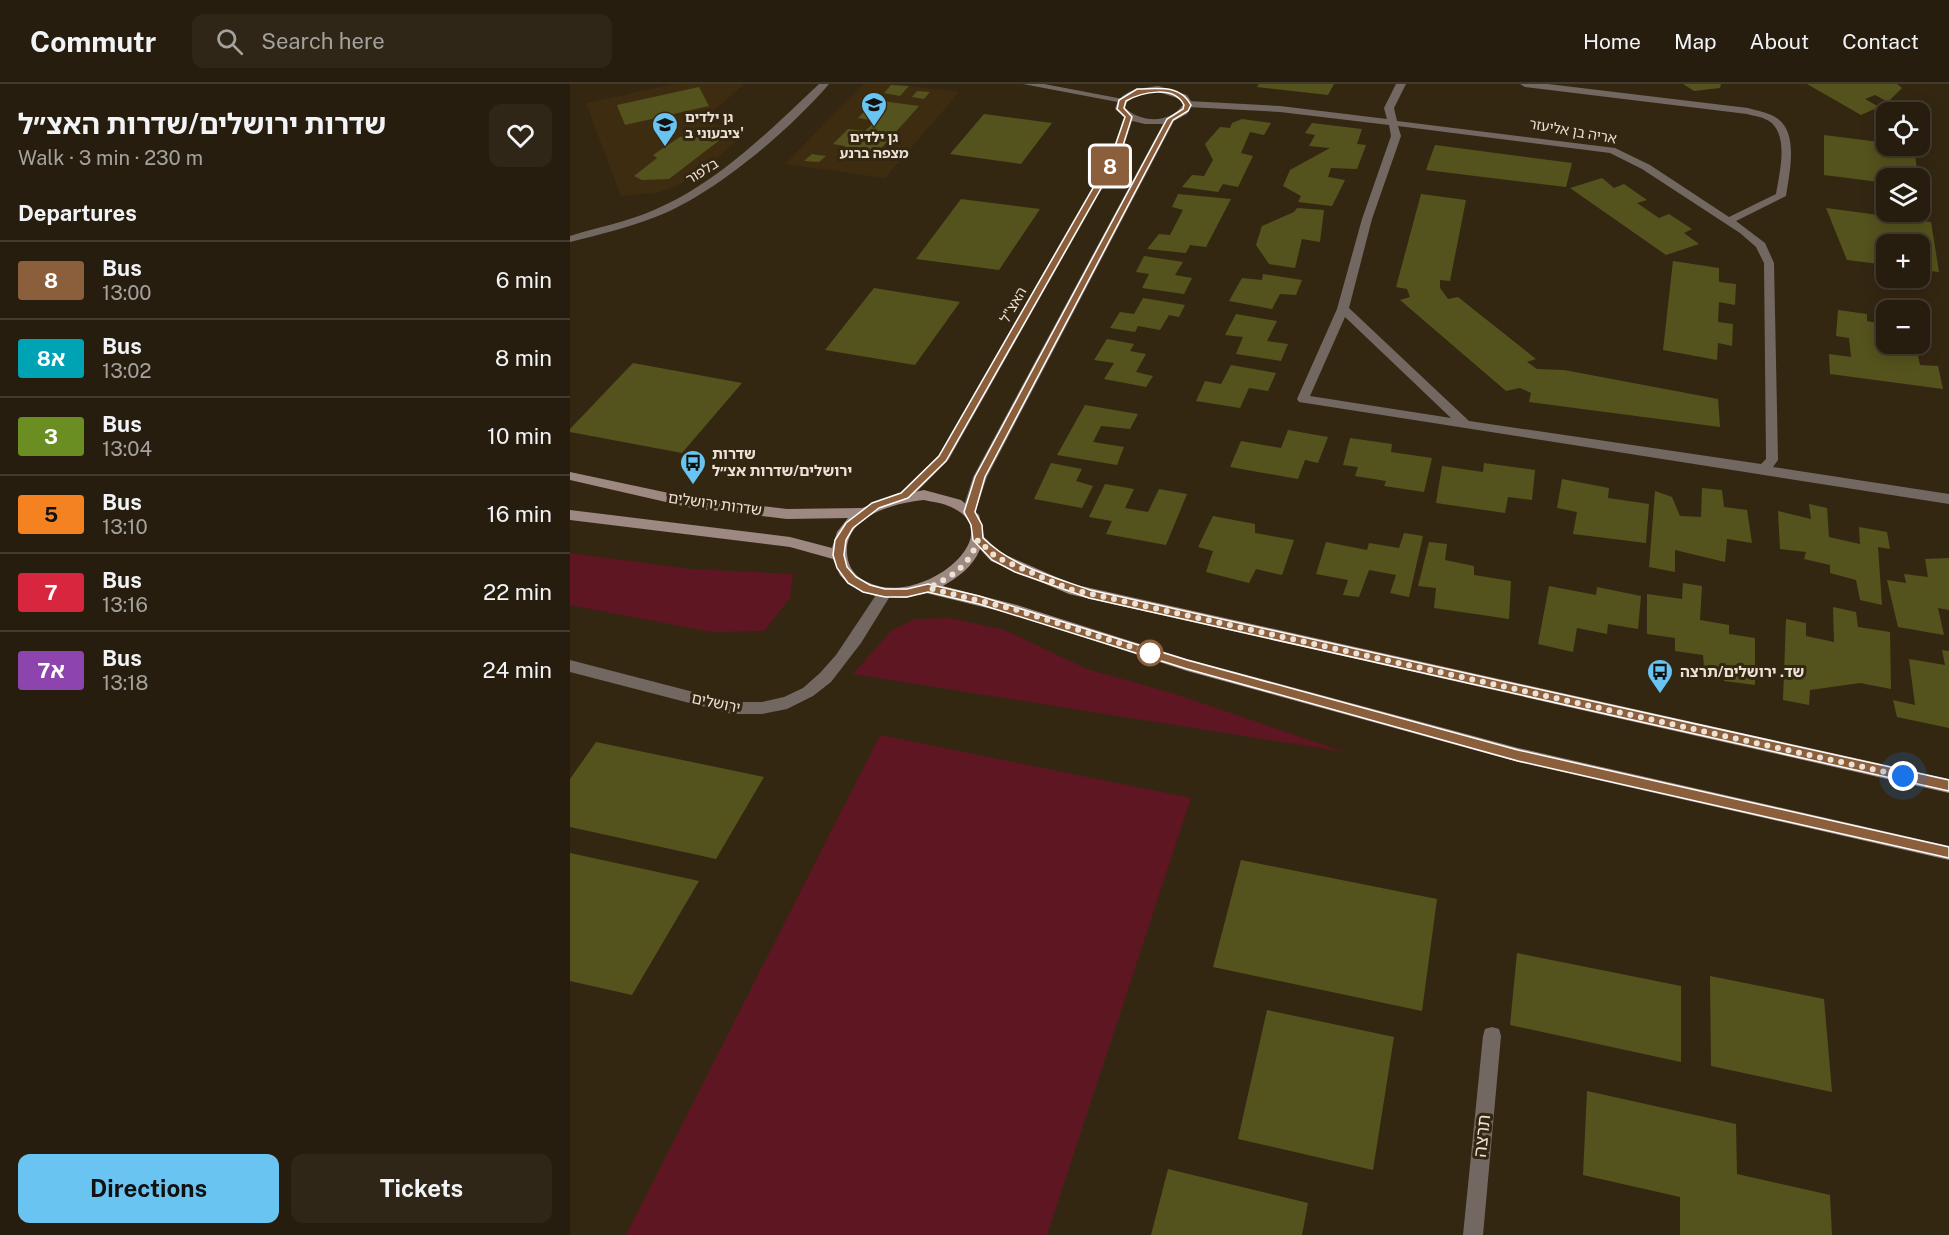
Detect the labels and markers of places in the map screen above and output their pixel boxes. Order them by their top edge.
school or university icon: גן ילדים מצפה ברנע [859,90,889,128]
place label: גן ילדים ציבעוני ב' [685,109,744,141]
school or university icon: גן ילדים ציבעוני ב' [650,110,680,148]
place label: גן ילדים מצפה ברנע [839,129,909,161]
place label: שדרות ירושלים/שדרות אצ״ל [712,445,852,479]
bus stop icon: שדרות ירושלים/שדרות אצ״ל [678,448,708,486]
unlabelled marker [1137,640,1163,666]
bus stop icon: שד. ירושלים/תרצה [1645,657,1675,695]
place label: שד. ירושלים/תרצה [1680,663,1804,680]

